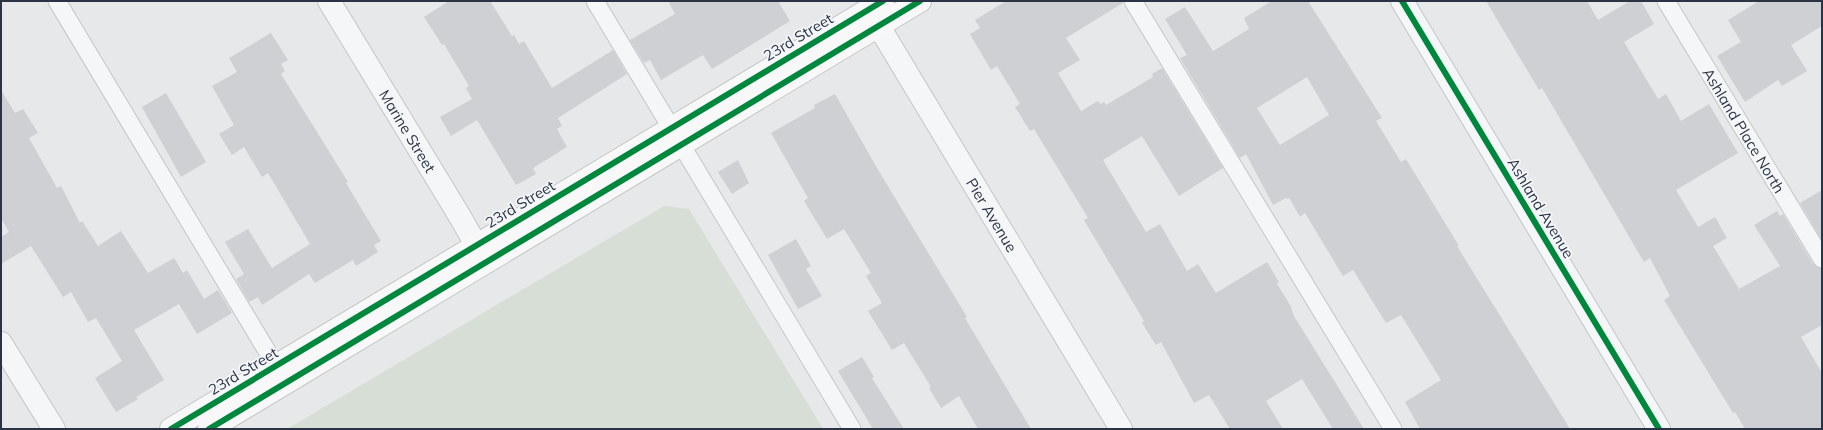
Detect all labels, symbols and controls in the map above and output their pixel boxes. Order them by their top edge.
street label: 23rd Street [760,9,836,65]
street label: Ashland Place North [1699,64,1789,196]
street label: Marine Street [376,86,440,176]
street label: Ashland Avenue [1504,154,1578,262]
street label: Pier Avenue [963,174,1022,255]
street label: 23rd Street [482,176,558,232]
street label: 23rd Street [205,343,281,399]

